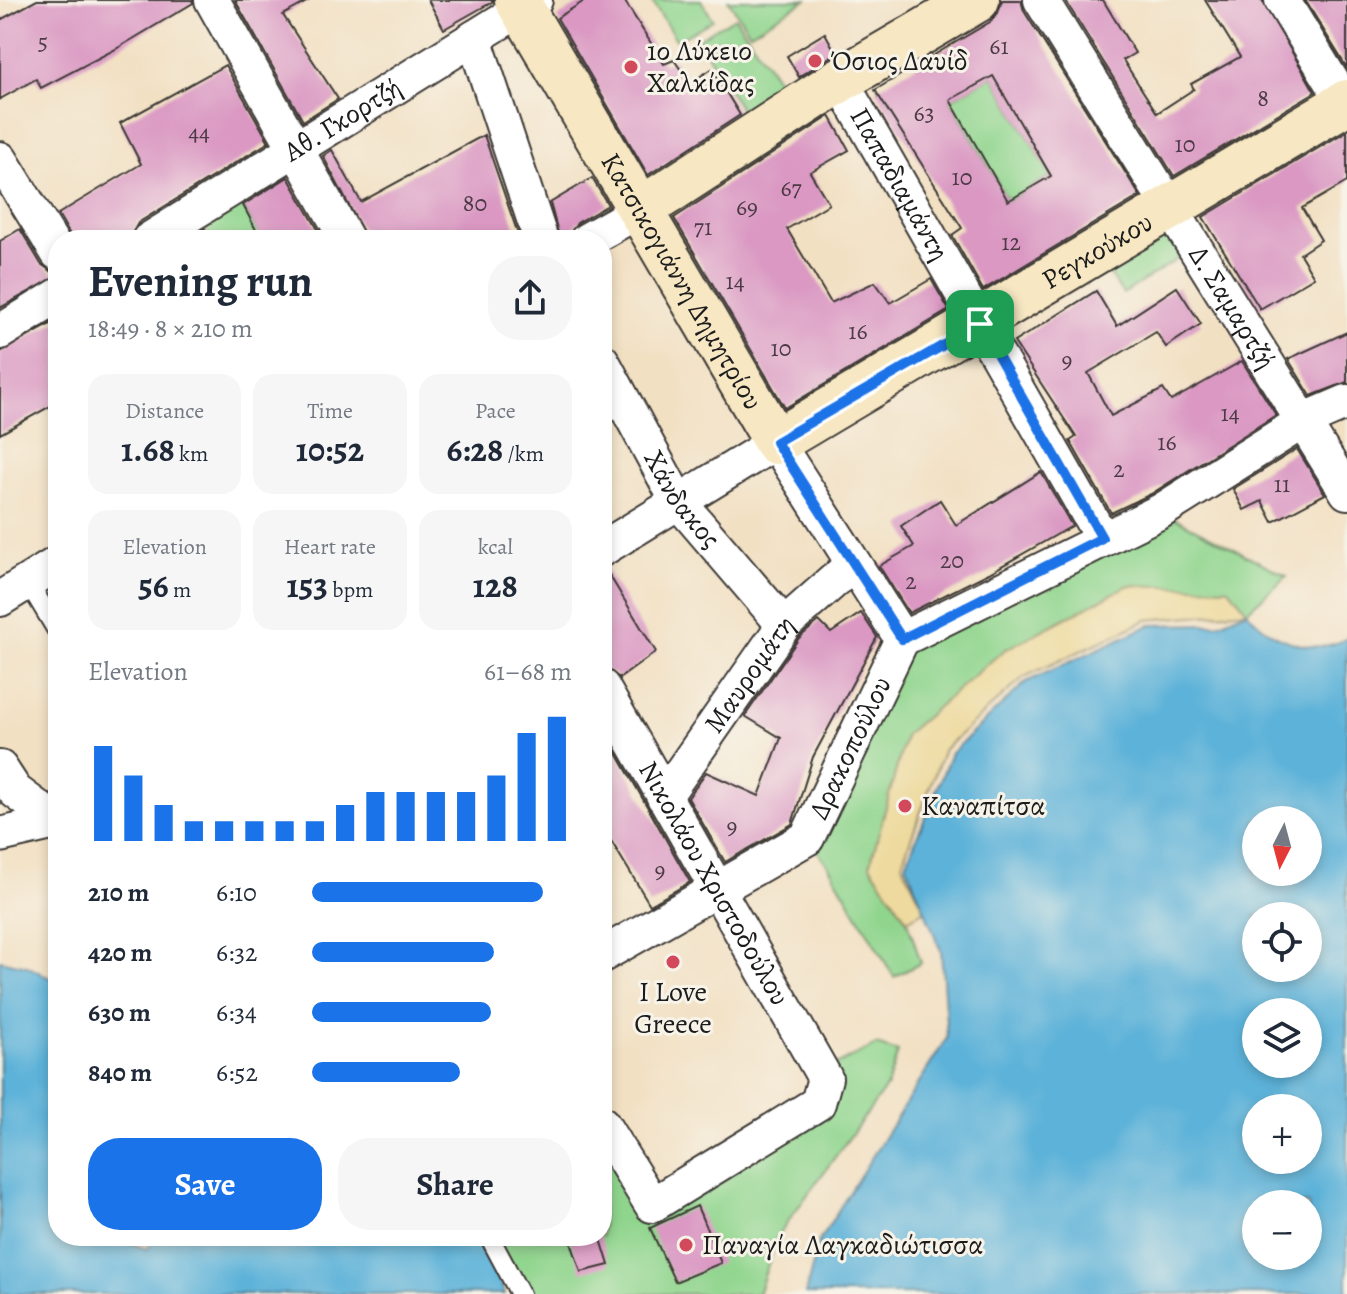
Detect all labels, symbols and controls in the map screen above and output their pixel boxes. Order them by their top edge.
house number: 5 [38,26,48,58]
house number: 61 [989,30,1009,62]
place label: 1ο Λύκειο Χαλκίδας [647,32,754,102]
place label: Όσιος Δαυίδ [830,42,968,80]
marker: Όσιος Δαυίδ [806,52,824,70]
marker: 1ο Λύκειο Χαλκίδας [622,58,640,76]
street label: Αθ. Γκορτζή [276,69,409,171]
house number: 8 [1257,82,1269,114]
house number: 63 [913,97,935,129]
street label: Παπαδιαμάντη [841,101,958,268]
house number: 44 [188,116,210,148]
house number: 10 [1175,128,1196,160]
street label: Κατσικογιάννη Δημητρίου [592,146,772,417]
house number: 10 [952,161,973,193]
house number: 67 [780,172,803,204]
house number: 80 [463,187,487,219]
house number: 69 [736,191,758,223]
street label: Ρεγκούκου [1035,203,1160,299]
house number: 71 [694,211,712,243]
house number: 12 [1001,226,1021,258]
street label: Δ. Σαμαρτζή [1179,239,1285,376]
text: Evening run [88,251,313,311]
button: share [488,256,572,340]
house number: 14 [725,265,745,297]
pin [946,290,1014,358]
icon: arrive [958,302,1002,346]
text: 18:49 · 8 × 210 m [88,311,253,346]
house number: 16 [848,315,868,347]
house number: 10 [771,332,792,364]
house number: 9 [1062,344,1072,376]
text: Distance [125,396,204,426]
text: Time [307,396,353,426]
text: Pace [475,396,516,426]
house number: 14 [1220,397,1240,429]
text: 1.68 [121,426,175,473]
text: 10:52 [296,426,364,473]
text: 6:28 [447,426,503,473]
house number: 16 [1157,426,1177,458]
text: km [175,439,208,469]
text: /km [503,439,544,469]
street label: Χάνδακος [635,443,729,557]
house number: 2 [1113,453,1125,485]
house number: 11 [1274,468,1290,500]
text: Elevation [122,532,207,562]
text: Heart rate [284,532,376,562]
text: kcal [478,532,513,562]
house number: 20 [940,544,964,576]
text: 56 [138,562,169,609]
text: 153 [287,562,328,609]
text: 128 [473,562,518,609]
house number: 2 [905,565,917,597]
text: m [169,575,191,605]
text: bpm [328,575,373,605]
street label: Μαυρομάτη [695,605,803,741]
text: Elevation [88,654,188,689]
text: 61–68 m [484,654,572,689]
street label: Δρακοπούλου [800,670,900,826]
street label: Νικολάου Χριστοδούλου [629,754,799,1012]
place label: Καναπίτσα [921,787,1045,825]
marker: Καναπίτσα [896,797,914,815]
north arrow [1242,806,1322,886]
map controls [1242,806,1322,1270]
house number: 9 [727,810,737,842]
house number: 9 [655,854,665,886]
text: 210 m [88,875,149,910]
text: 6:10 [216,875,257,910]
button: locate [1242,902,1322,982]
text: 420 m [88,935,152,970]
text: 6:32 [216,935,257,970]
marker: I Love Greece [664,953,682,971]
place label: I Love Greece [634,973,712,1043]
text: 630 m [88,995,151,1030]
text: 6:34 [216,995,257,1030]
button: layers [1242,998,1322,1078]
text: 840 m [88,1055,152,1090]
text: 6:52 [216,1055,258,1090]
button: + [1242,1094,1322,1174]
button: Save [88,1138,322,1230]
button: Share [338,1138,572,1230]
button: − [1242,1190,1322,1270]
place label: Παναγία Λαγκαδιώτισσα [702,1226,983,1264]
marker: Παναγία Λαγκαδιώτισσα [677,1236,695,1254]

